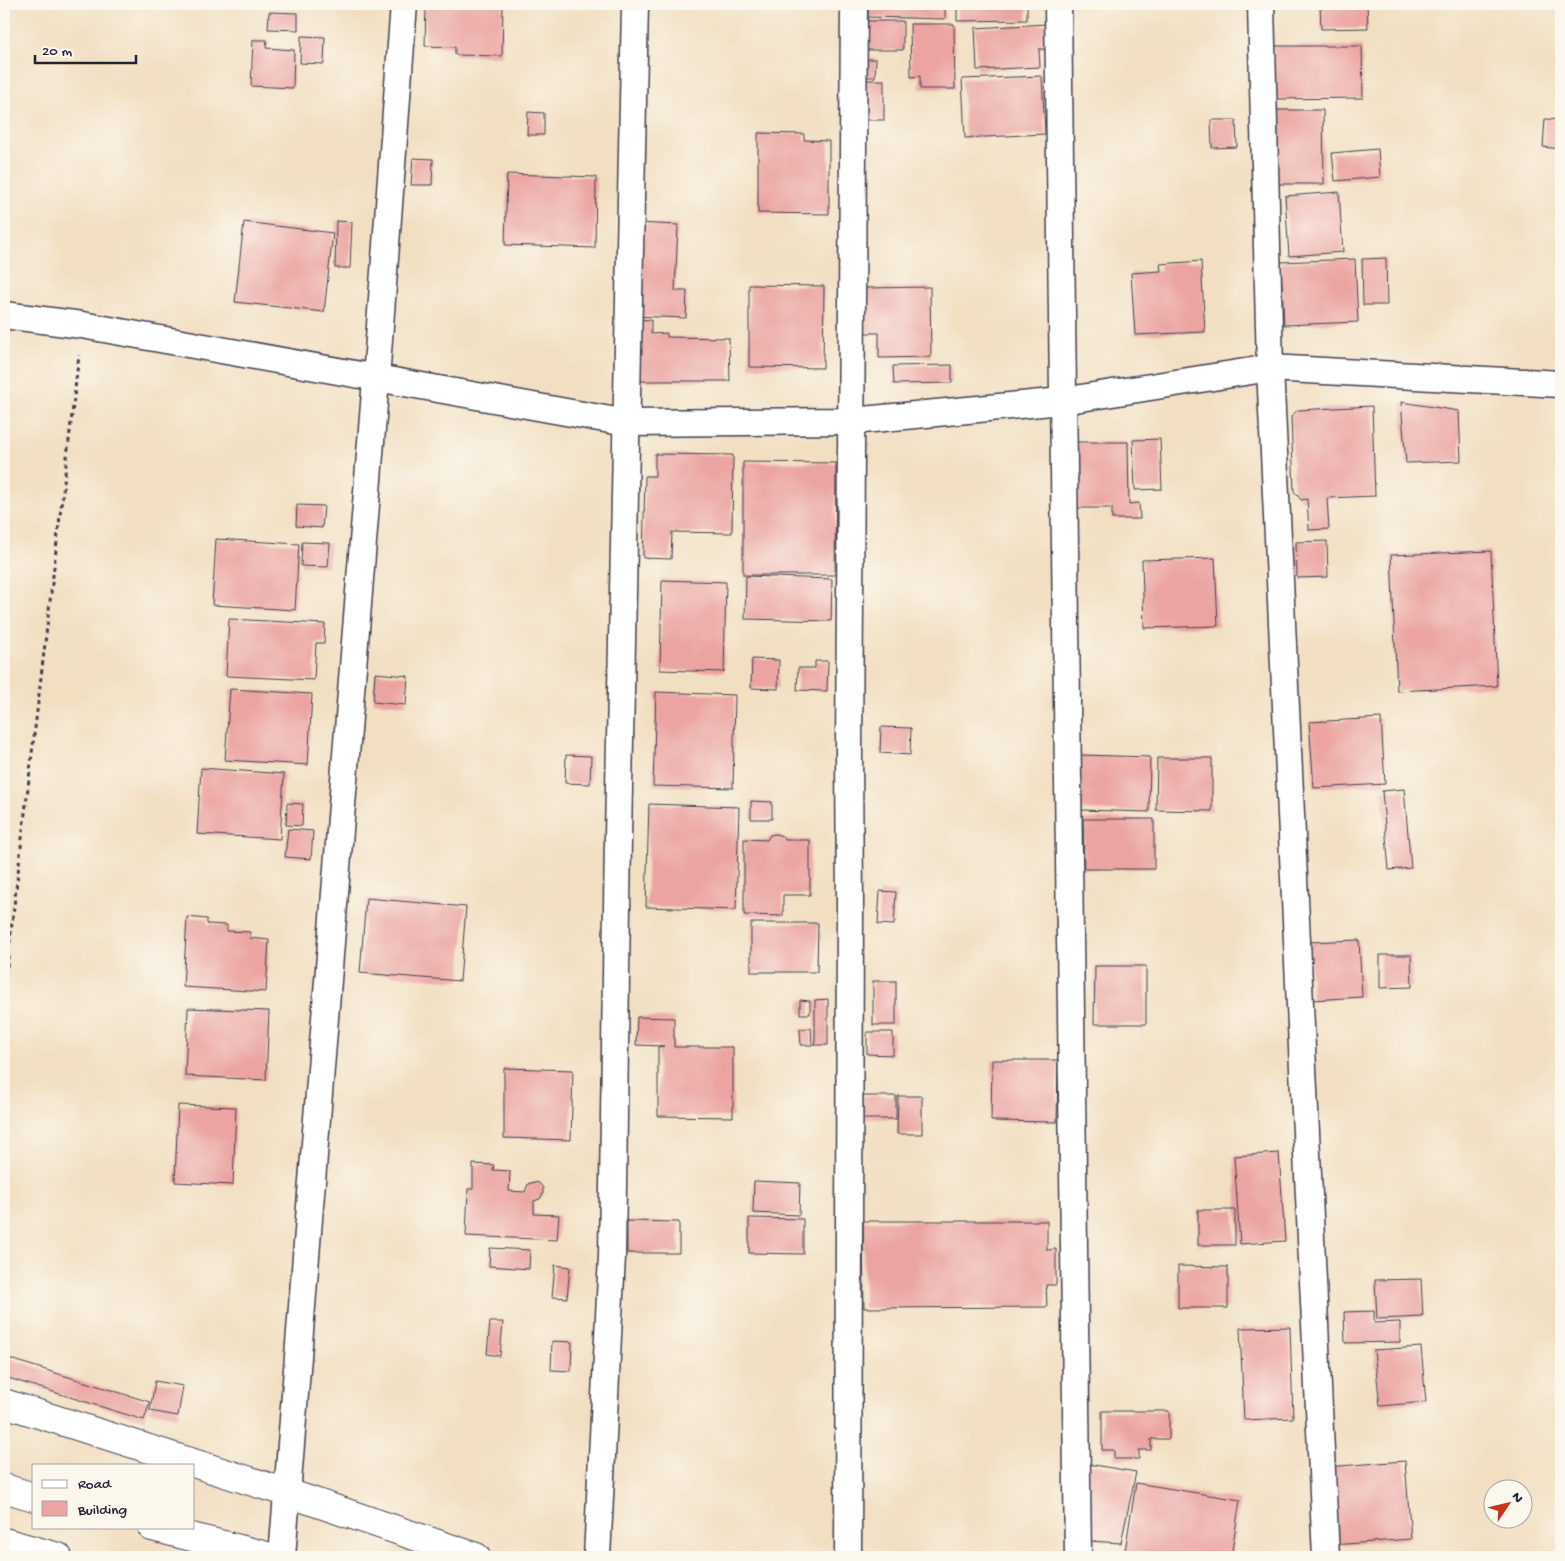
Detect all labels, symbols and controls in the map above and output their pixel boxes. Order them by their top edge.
scale bar [35,32,136,64]
text: 20 m [42,43,72,61]
legend [32,1464,195,1528]
text: Road [78,1476,112,1494]
north arrow [1482,1478,1532,1528]
text: N [1507,1489,1526,1507]
text: Building [77,1502,127,1520]

